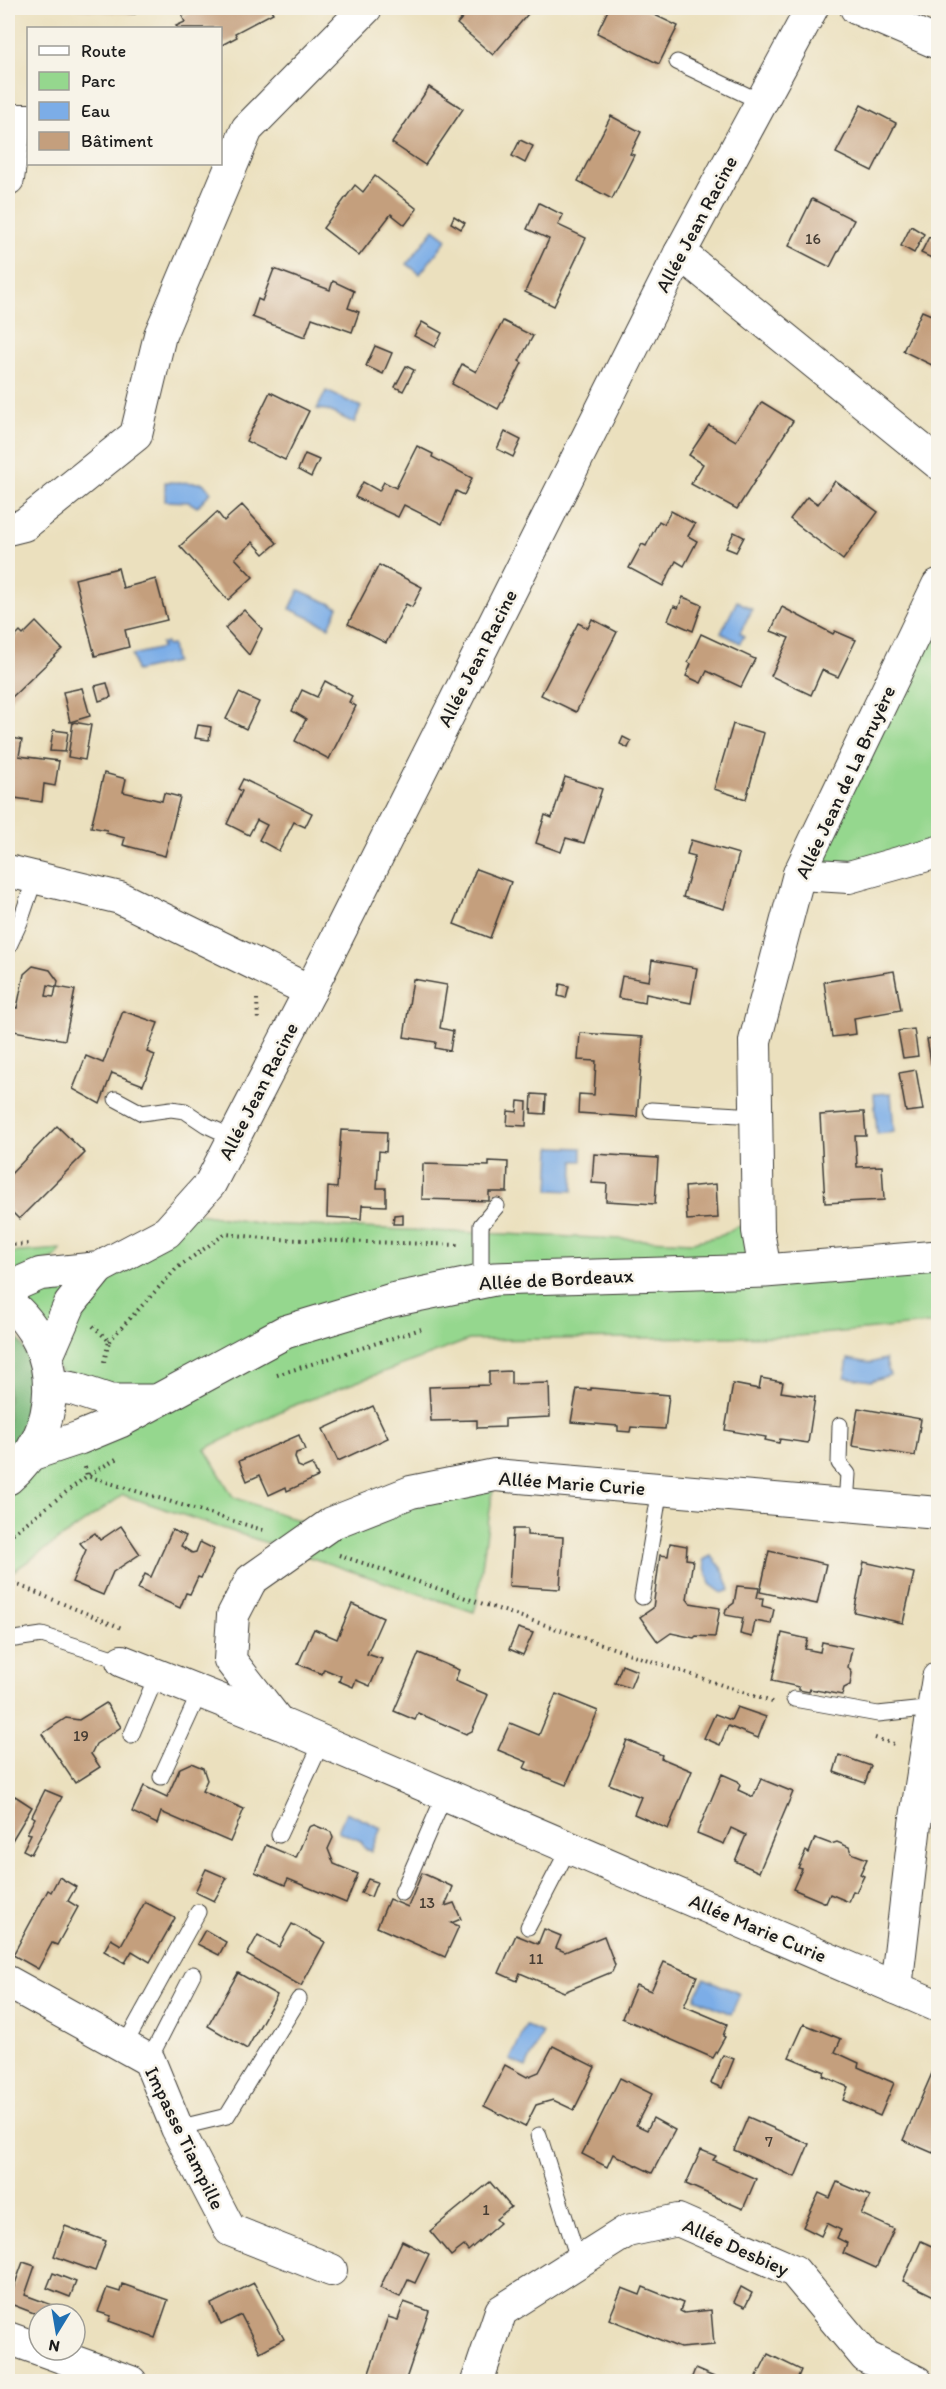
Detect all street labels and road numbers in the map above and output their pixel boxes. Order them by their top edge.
street label: Allée Jean Racine [650,152,742,296]
street label: Allée Jean Racine [432,585,522,731]
street label: Allée Jean de La Bruyère [790,682,900,882]
street label: Allée Jean Racine [213,1018,303,1164]
street label: Allée de Bordeaux [478,1263,634,1295]
street label: Allée Marie Curie [498,1466,646,1500]
street label: Allée Marie Curie [686,1888,830,1968]
street label: Impasse Tiampille [140,2063,230,2213]
street label: Allée Desbiey [679,2213,793,2281]

